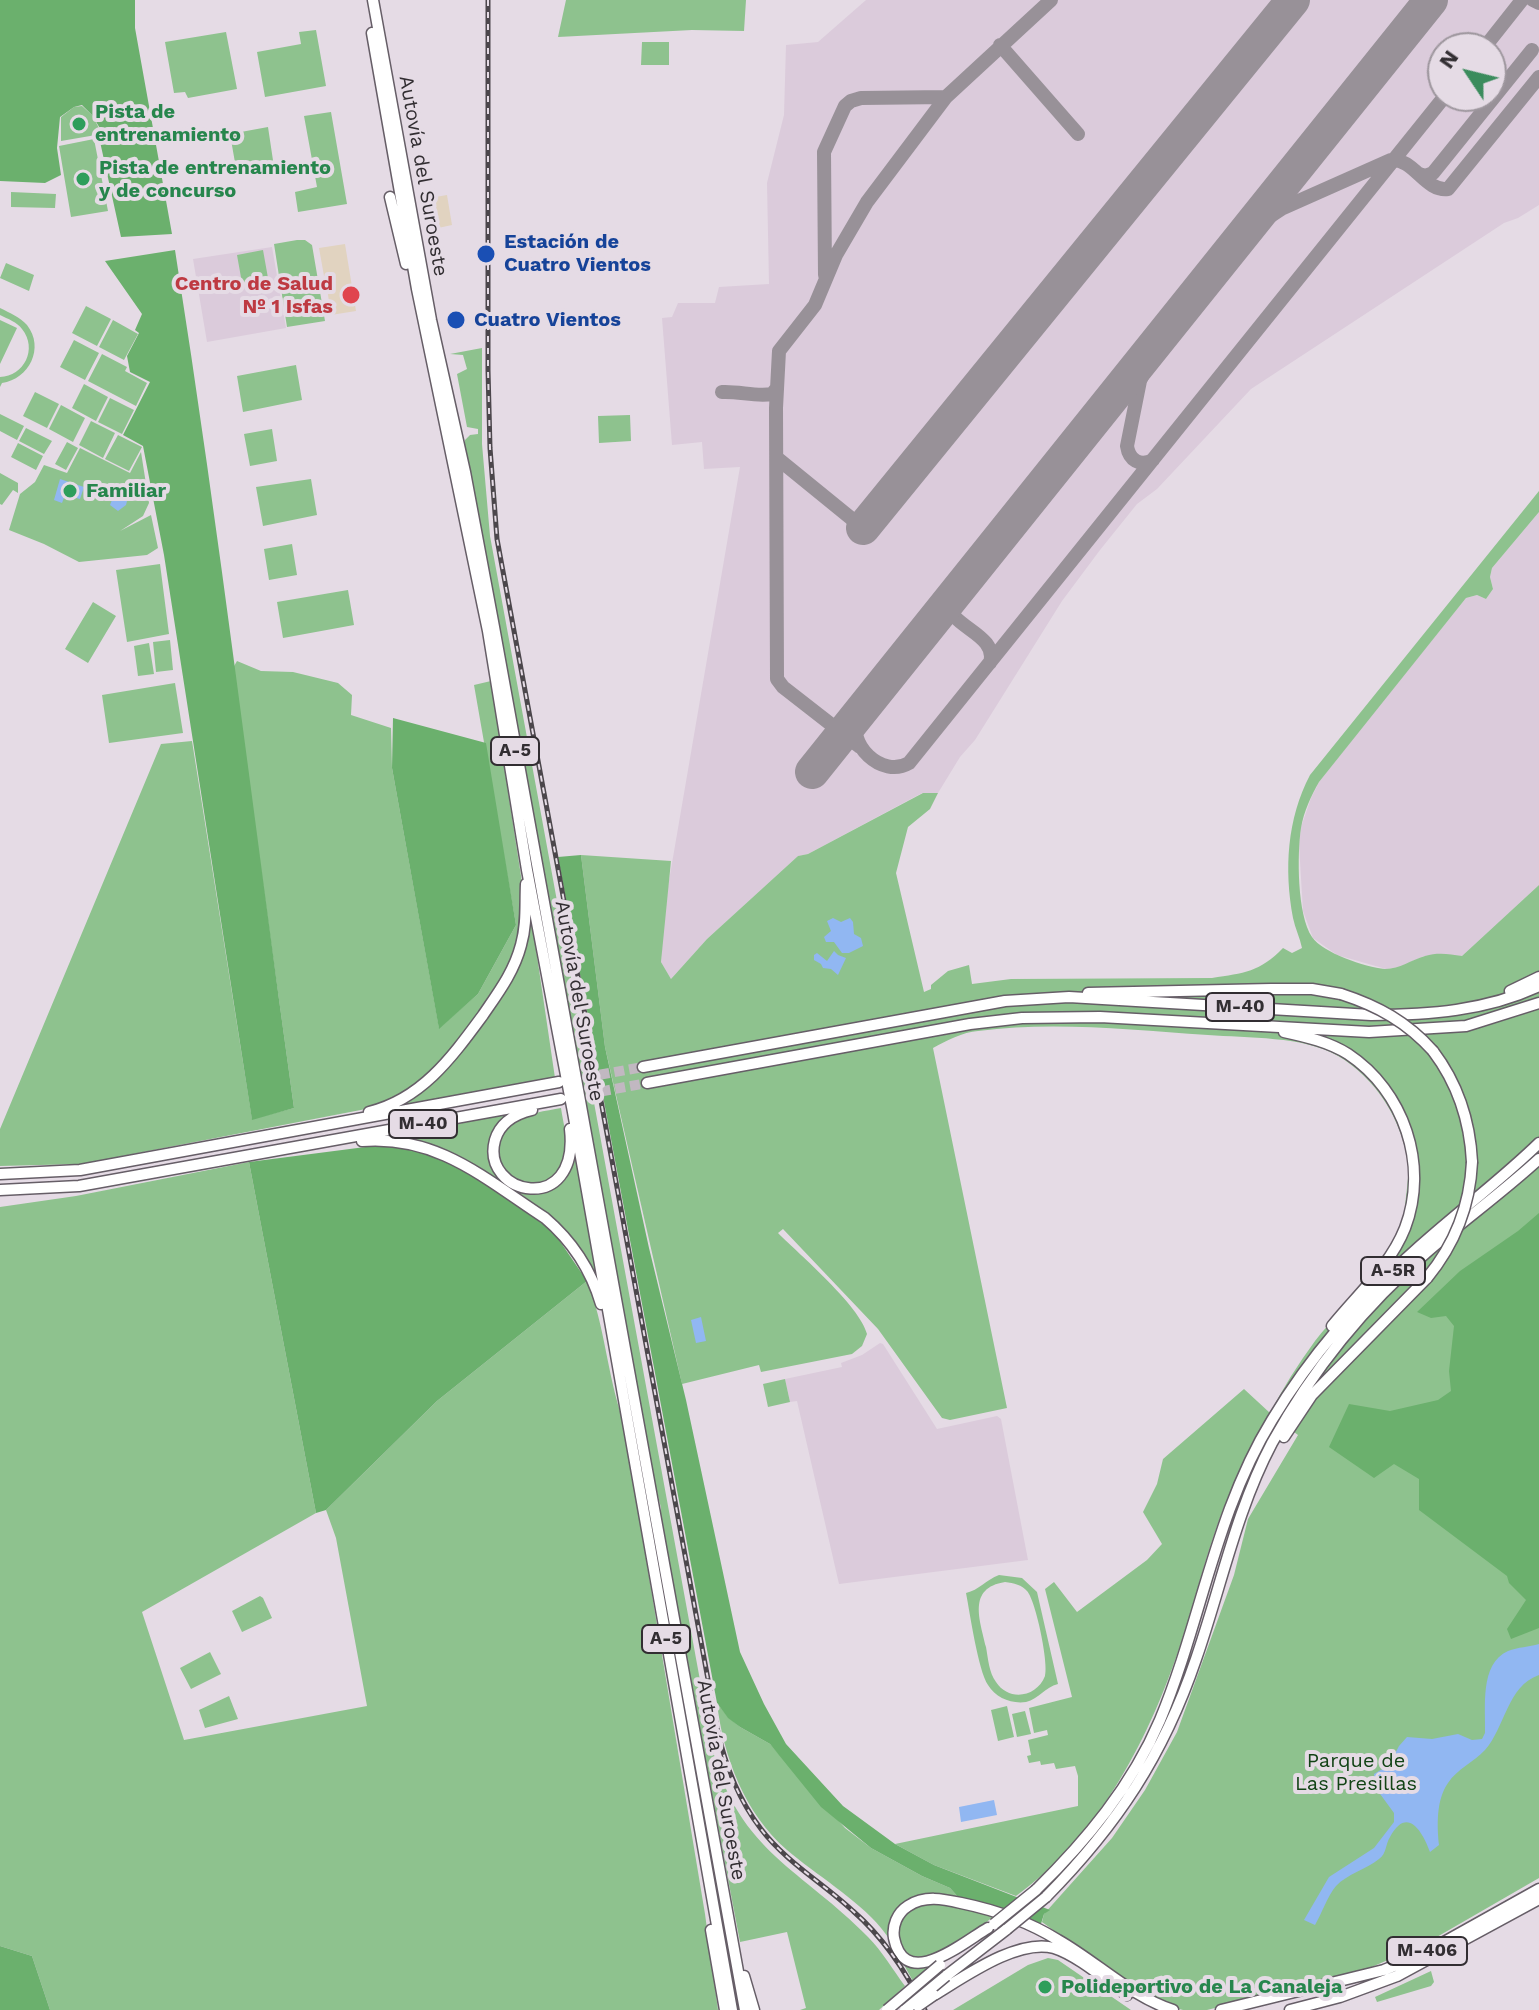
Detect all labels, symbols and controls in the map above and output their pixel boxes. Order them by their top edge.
north arrow [1427,32,1507,112]
text: N [1434,45,1463,73]
street label: Autovía del Suroeste [394,74,452,278]
place label: Pista de entrenamiento [95,100,241,147]
marker: Pista de entrenamiento [70,115,88,133]
place label: Pista de entrenamiento y de concurso [99,156,331,203]
marker: Pista de entrenamiento y de concurso [74,170,92,188]
place label: Estación de Cuatro Vientos [504,230,651,277]
marker: Estación de Cuatro Vientos [475,243,497,265]
place label: Centro de Salud Nº 1 Isfas [175,272,333,319]
marker: Centro de Salud Nº 1 Isfas [340,284,362,306]
place label: Cuatro Vientos [474,308,621,332]
marker: Cuatro Vientos [445,309,467,331]
place label: Familiar [86,479,166,503]
marker: Familiar [61,482,79,500]
road number: A-5 [491,737,539,765]
street label: Autovía del Suroeste [550,899,608,1103]
road number: M-40 [1206,993,1274,1021]
road number: M-40 [389,1110,457,1138]
road number: A-5R [1361,1257,1425,1285]
road number: A-5 [642,1625,690,1653]
street label: Autovía del Suroeste [692,1678,750,1882]
park label: Parque de Las Presillas [1295,1749,1417,1796]
road number: M-406 [1387,1937,1467,1965]
place label: Polideportivo de La Canaleja [1061,1975,1342,1999]
marker: Polideportivo de La Canaleja [1036,1978,1054,1996]

